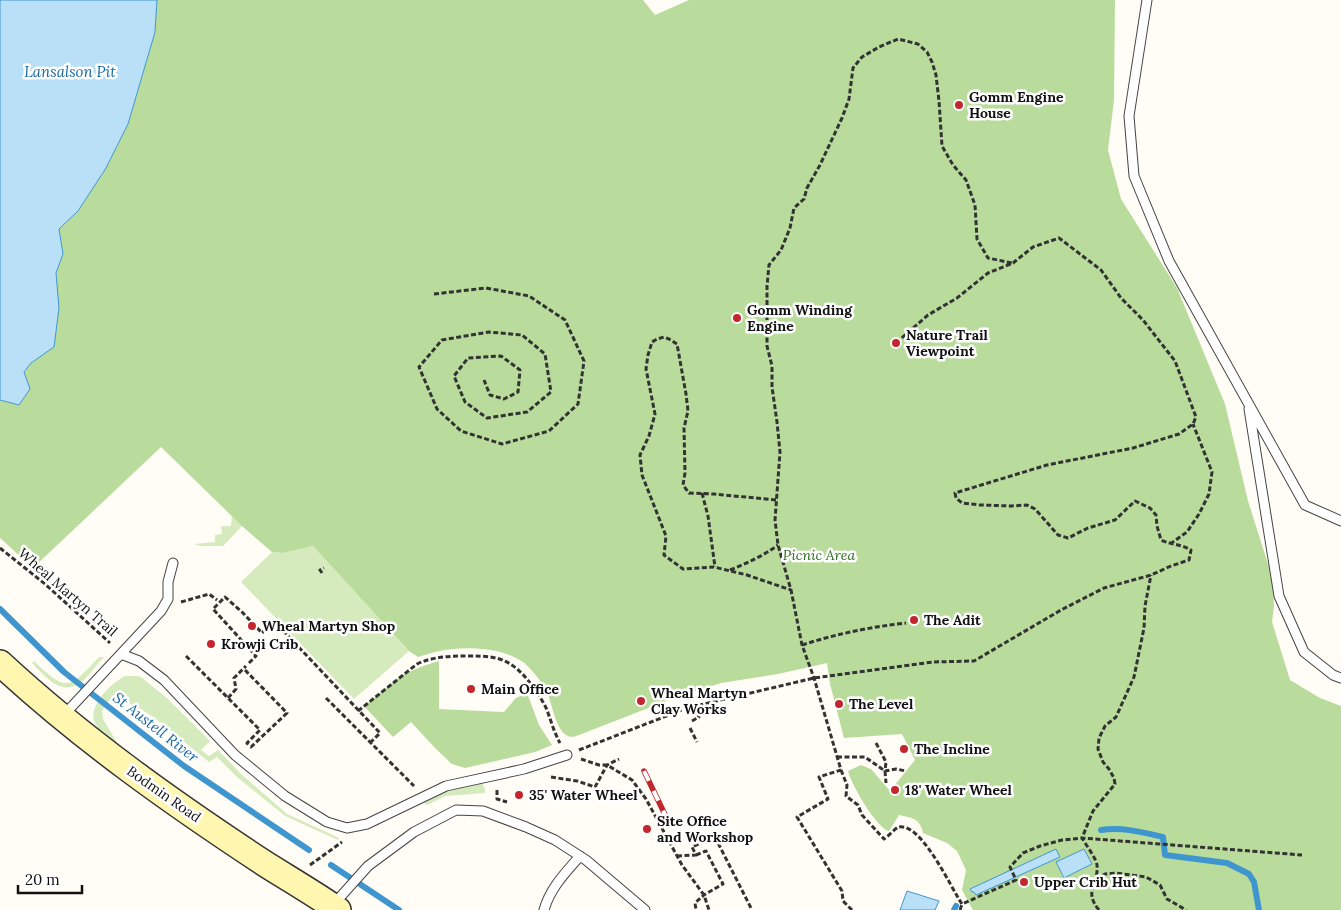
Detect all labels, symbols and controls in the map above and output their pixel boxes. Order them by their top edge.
water label: Lansalson Pit [24,62,116,81]
place label: Gomm Engine House [969,88,1064,122]
marker: Gomm Engine House [953,99,965,111]
place label: Gomm Winding Engine [747,301,853,335]
marker: Gomm Winding Engine [731,312,743,324]
place label: Nature Trail Viewpoint [906,326,989,360]
marker: Nature Trail Viewpoint [890,337,902,349]
street label: Wheal Martyn Trail [15,544,122,640]
park label: Picnic Area [783,546,855,564]
place label: The Adit [924,611,981,629]
marker: The Adit [908,614,920,626]
place label: Wheal Martyn Shop [262,617,395,635]
marker: Wheal Martyn Shop [246,620,258,632]
place label: Krowji Crib [221,635,298,653]
marker: Krowji Crib [205,638,217,650]
place label: Main Office [481,680,560,698]
marker: Main Office [465,683,477,695]
place label: Wheal Martyn Clay Works [651,684,747,718]
water label: St Austell River [109,688,203,766]
marker: Wheal Martyn Clay Works [635,695,647,707]
place label: The Level [849,695,914,713]
marker: The Level [833,698,845,710]
place label: The Incline [914,740,990,758]
marker: The Incline [898,743,910,755]
street label: Bodmin Road [123,762,205,826]
place label: 18' Water Wheel [905,781,1013,799]
marker: 18' Water Wheel [889,784,901,796]
place label: 35' Water Wheel [529,786,638,804]
marker: 35' Water Wheel [513,789,525,801]
place label: Site Office and Workshop [657,812,753,846]
marker: Site Office and Workshop [641,823,653,835]
scale bar [18,862,81,894]
text: 20 m [25,870,60,889]
place label: Upper Crib Hut [1034,873,1137,891]
marker: Upper Crib Hut [1018,876,1030,888]

